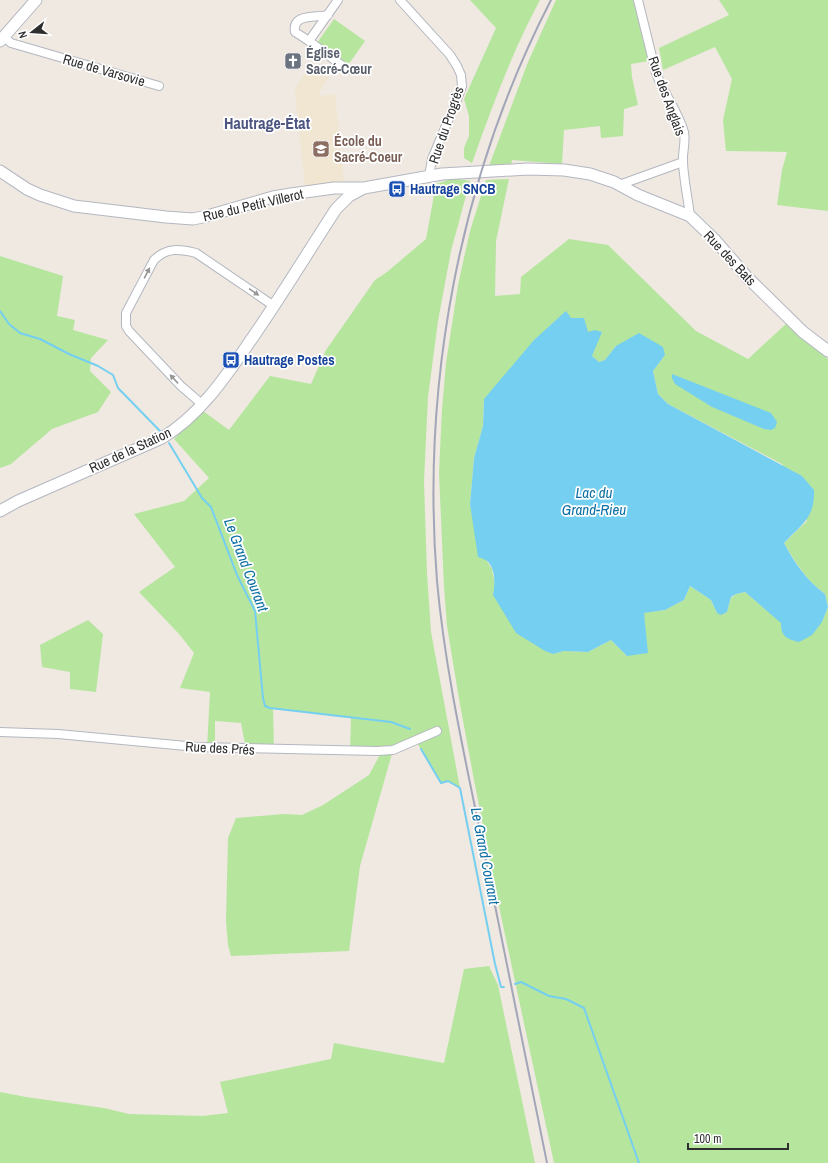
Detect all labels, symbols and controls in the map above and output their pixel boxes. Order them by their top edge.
north arrow [12,12,52,52]
text: N [15,30,30,40]
place label: Église Sacré-Cœur [306,44,372,78]
street label: Rue de Varsovie [61,50,147,90]
church icon: Église Sacré-Cœur [283,51,303,71]
street label: Rue des Anglais [644,54,690,139]
street label: Rue du Progrès [424,84,468,166]
district label: Hautrage-État [224,112,311,134]
place label: École du Sacré-Coeur [334,132,403,166]
school or university icon: École du Sacré-Coeur [311,139,331,159]
bus stop icon: Hautrage SNCB [387,179,407,199]
place label: Hautrage SNCB [410,180,495,198]
street label: Rue du Petit Villerot [201,185,305,225]
street label: Rue des Bats [700,227,760,290]
one-way arrow [144,267,150,279]
one-way arrow [248,288,259,296]
bus stop icon: Hautrage Postes [221,350,241,370]
place label: Hautrage Postes [244,351,335,369]
one-way arrow [169,374,179,384]
street label: Rue de la Station [86,423,174,477]
water label: Lac du Grand-Rieu [562,482,626,520]
water label: Le Grand Courant [219,515,274,615]
street label: Rue des Prés [185,737,255,759]
water label: Le Grand Courant [466,806,505,907]
scale bar [688,1125,788,1151]
text: 100 m [694,1131,721,1147]

